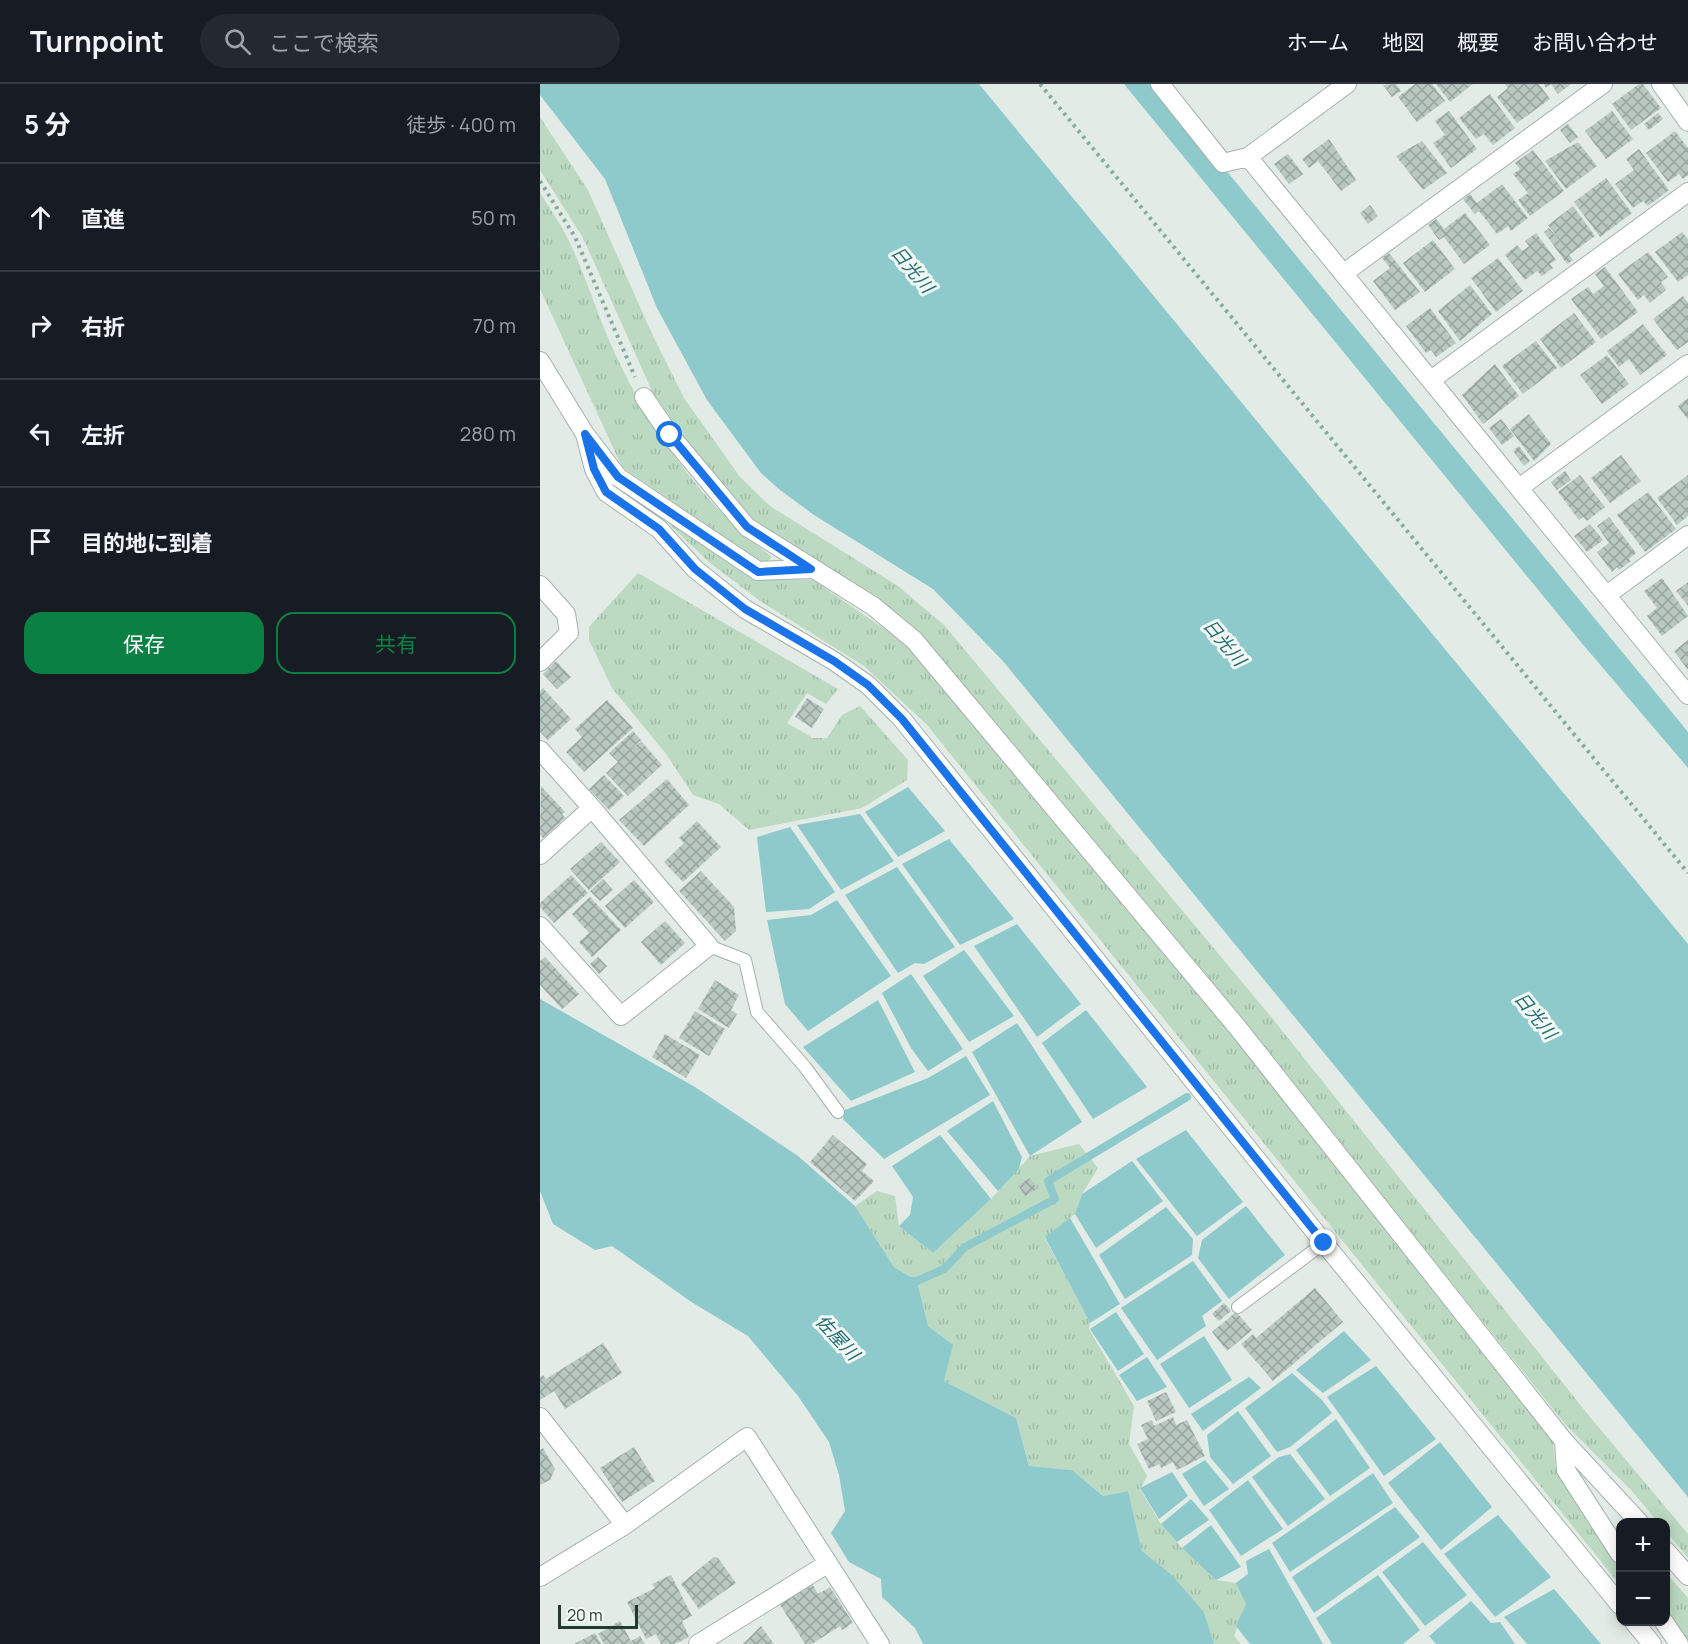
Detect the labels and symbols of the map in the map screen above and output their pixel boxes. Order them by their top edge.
water label: 日光川 [886,241,941,299]
route start [656,421,682,447]
water label: 日光川 [1198,614,1253,672]
water label: 日光川 [1510,986,1564,1045]
route end [1310,1229,1336,1255]
water label: 佐屋川 [811,1309,867,1366]
scale bar [558,1602,638,1630]

